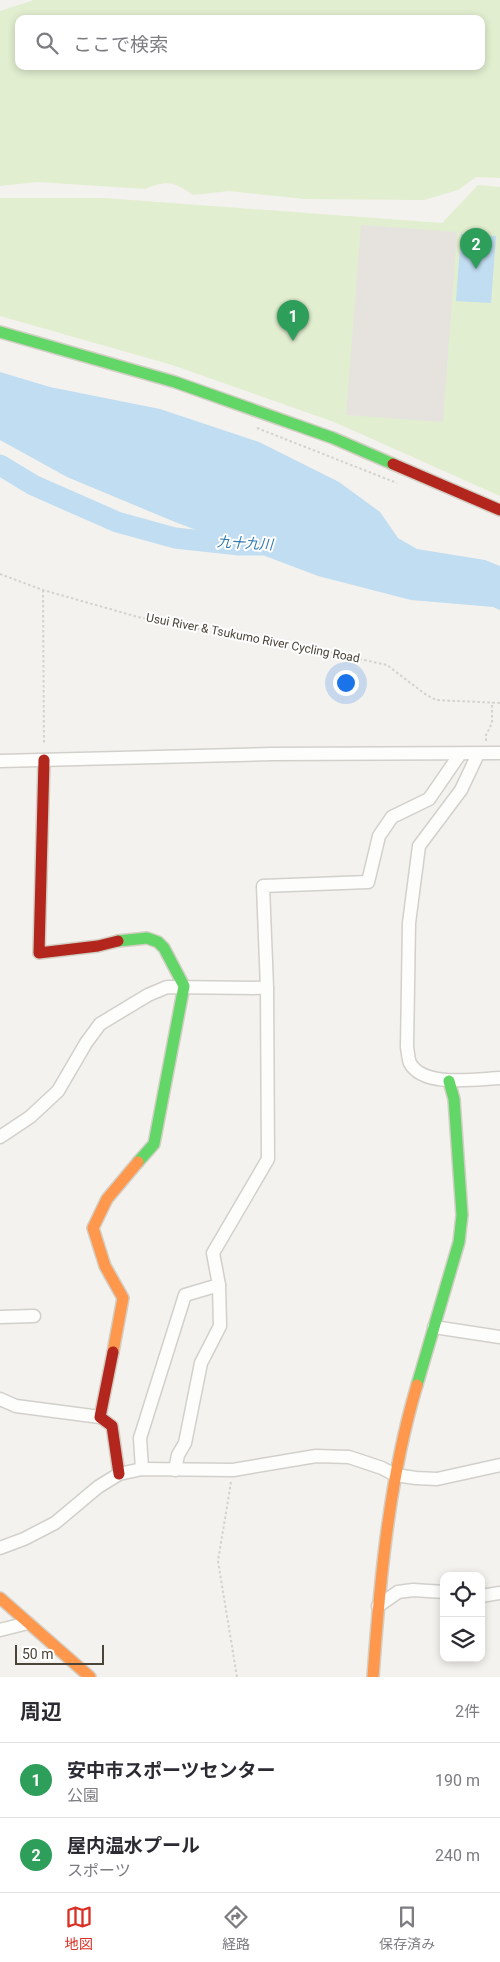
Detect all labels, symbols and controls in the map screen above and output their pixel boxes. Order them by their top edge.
search box [15,15,485,70]
icon: search [33,29,61,57]
text: ここで検索 [73,33,168,56]
pin: 2 [460,228,492,269]
pin: 1 [277,300,309,341]
water label: 九十九川 [217,534,275,553]
street label: Usui River & Tsukumo River Cycling Road [145,610,361,666]
your location [333,670,359,696]
map controls [440,1572,485,1662]
button: locate [440,1572,485,1617]
button: layers [440,1617,485,1662]
scale bar [15,1642,104,1665]
text: 50 m [22,1646,54,1662]
text: 周辺 [20,1700,62,1724]
text: 2件 [455,1702,480,1721]
text: 安中市スポーツセンター [67,1759,276,1782]
text: 1 [31,1771,41,1790]
text: 190 m [435,1771,480,1790]
text: 公園 [67,1786,99,1805]
text: 屋内温水プール [67,1834,200,1857]
text: 2 [31,1846,41,1865]
text: 240 m [435,1846,480,1865]
text: スポーツ [67,1861,131,1880]
tab: 地図 [65,1903,93,1953]
tab: 経路 [222,1903,250,1953]
tab: 保存済み [379,1903,435,1953]

